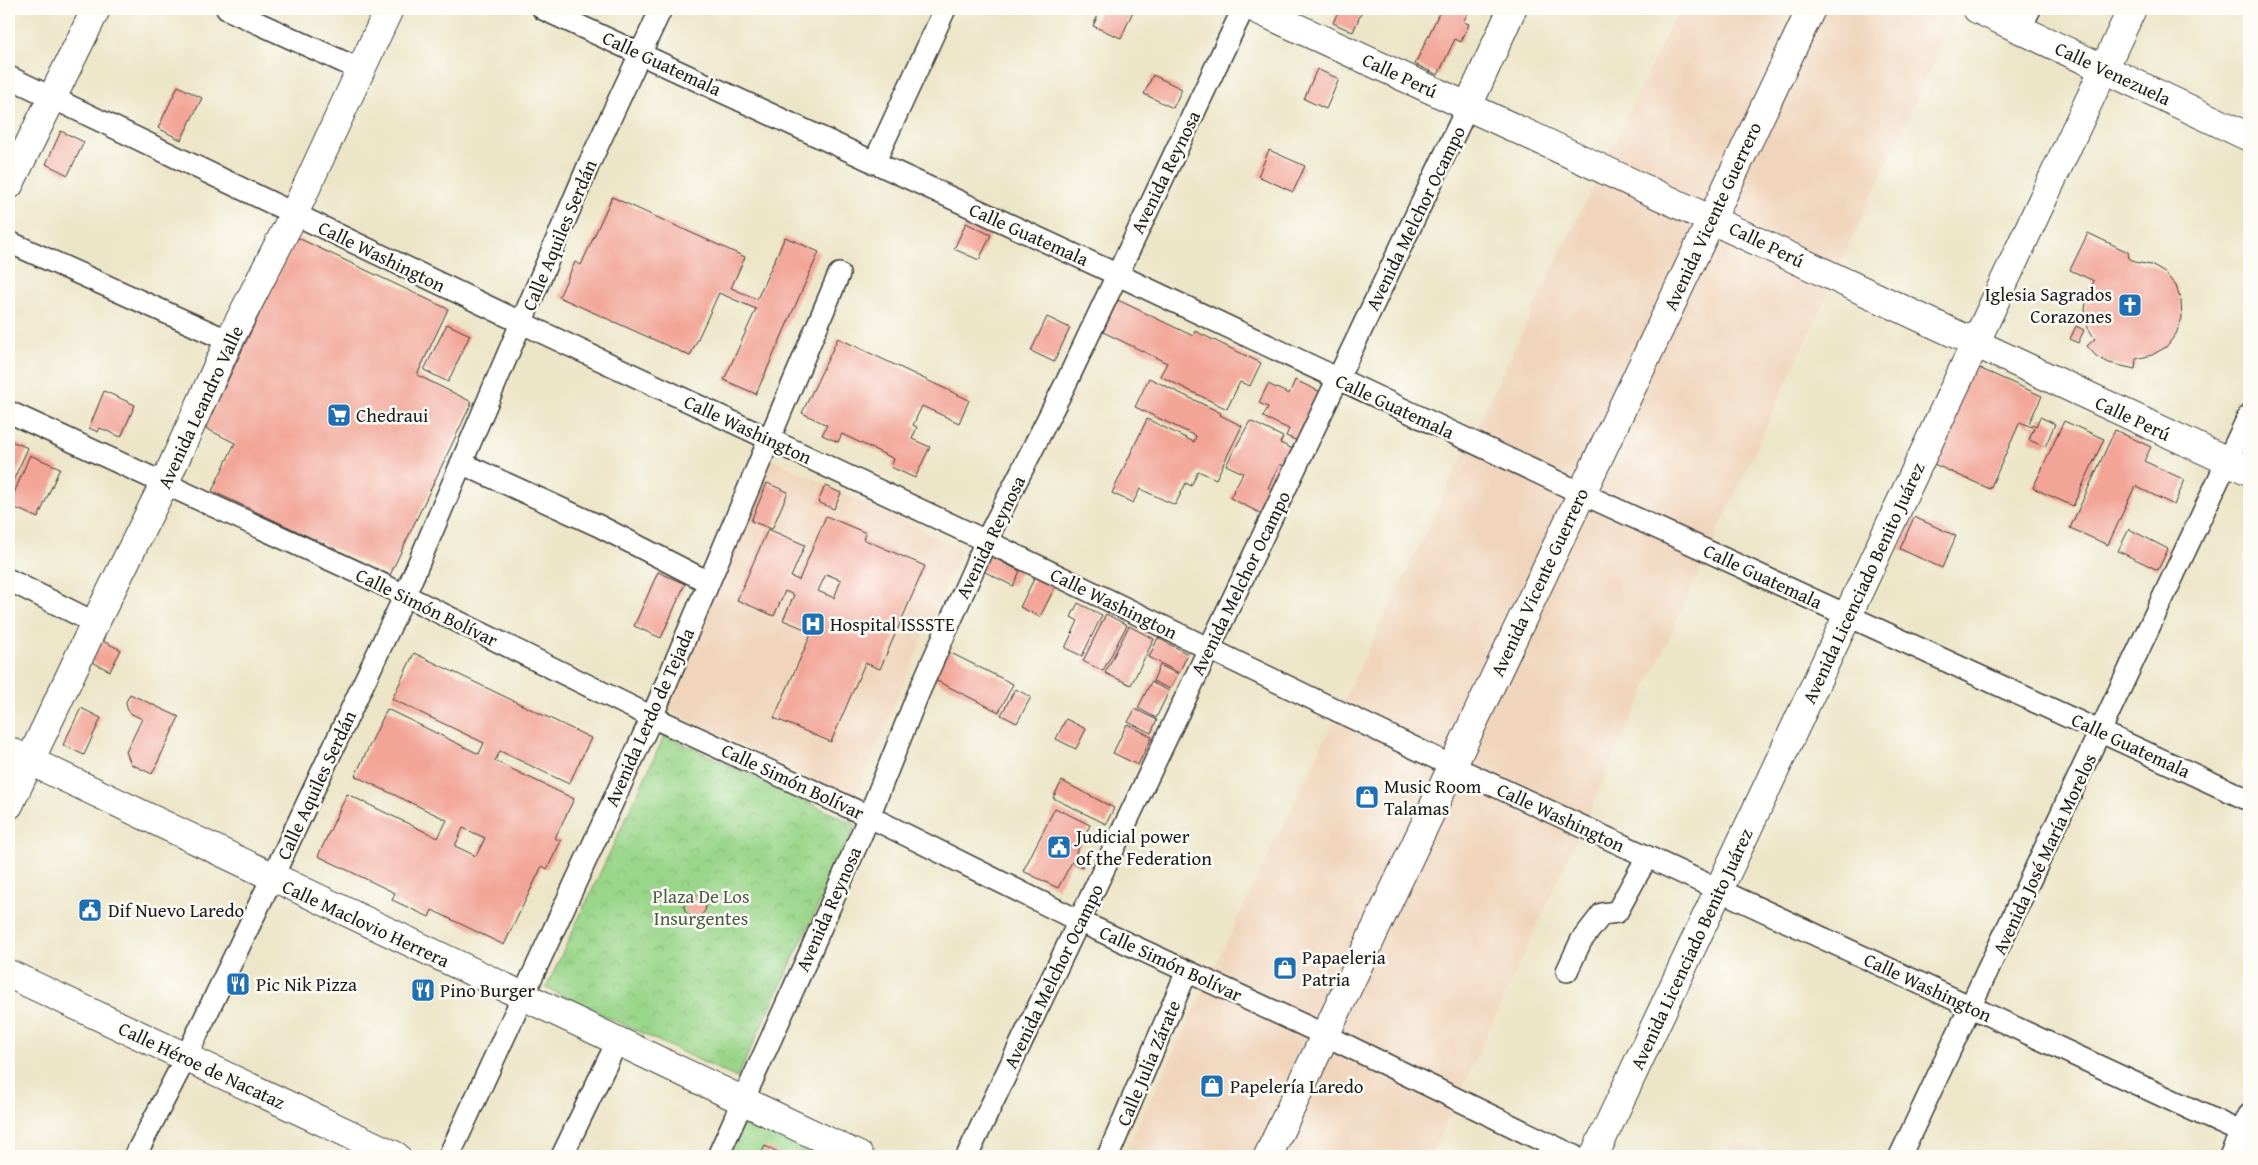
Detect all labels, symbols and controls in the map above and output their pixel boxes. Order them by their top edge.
street label: Calle Guatemala [598,23,726,103]
street label: Calle Venezuela [2051,34,2175,112]
street label: Calle Perú [1358,45,1443,105]
street label: Avenida Reynosa [1123,106,1207,238]
street label: Avenida Vicente Guerrero [1656,117,1768,315]
street label: Avenida Melchor Ocampo [1358,121,1472,315]
street label: Calle Aquiles Serdán [514,155,604,315]
street label: Calle Guatemala [965,195,1093,273]
street label: Calle Washington [314,213,451,299]
street label: Calle Perú [1725,214,1810,274]
place label: Iglesia Sagrados Corazones [1985,280,2112,330]
church icon: Iglesia Sagrados Corazones [2117,292,2143,318]
street label: Avenida Leandro Valle [150,321,250,493]
street label: Calle Guatemala [1331,366,1459,446]
street label: Calle Washington [679,387,817,471]
street label: Calle Perú [2091,388,2176,448]
place label: Chedraui [356,401,428,429]
supermarket icon: Chedraui [326,402,352,428]
street label: Avenida Licenciado Benito Juárez [1795,458,1931,708]
street label: Avenida Reynosa [948,471,1032,603]
street label: Avenida Vicente Guerrero [1483,483,1595,681]
street label: Avenida Melchor Ocampo [1183,486,1297,680]
street label: Calle Guatemala [1699,536,1827,616]
street label: Calle Simón Bolívar [351,560,503,654]
street label: Calle Washington [1046,560,1183,646]
place label: Hospital ISSSTE [830,610,955,638]
hospital icon: Hospital ISSSTE [800,611,826,637]
street label: Avenida Lerdo de Tejada [597,623,701,811]
street label: Calle Aquiles Serdán [269,705,363,864]
street label: Calle Guatemala [2067,705,2195,785]
street label: Calle Simón Bolívar [717,736,869,826]
street label: Avenida José María Morelos [1985,749,2103,959]
place label: Music Room Talamas [1384,772,1482,822]
street label: Calle Washington [1492,775,1630,859]
shop icon: Music Room Talamas [1354,784,1380,810]
place label: Judicial power of the Federation [1074,822,1212,872]
street label: Avenida Licenciado Benito Juárez [1623,824,1759,1074]
public building icon: Judicial power of the Federation [1046,834,1072,860]
street label: Avenida Reynosa [788,842,868,976]
street label: Calle Maclovio Herrera [278,872,454,974]
street label: Avenida Melchor Ocampo [996,879,1110,1073]
park label: Plaza De Los Insurgentes [652,882,750,932]
place label: Dif Nuevo Laredo [108,896,244,924]
public building icon: Dif Nuevo Laredo [77,897,103,923]
street label: Calle Simón Bolívar [1095,918,1247,1008]
place label: Papaeleria Patria [1302,943,1386,993]
street label: Calle Washington [1859,945,1997,1029]
shop icon: Papaeleria Patria [1272,955,1298,981]
place label: Pic Nik Pizza [256,970,357,998]
restaurant icon: Pic Nik Pizza [225,971,251,997]
place label: Pino Burger [440,976,535,1004]
restaurant icon: Pino Burger [410,977,436,1003]
street label: Calle Julia Zárate [1109,996,1187,1130]
street label: Calle Héroe de Nacataz [114,1014,290,1116]
place label: Papelería Laredo [1230,1072,1363,1100]
shop icon: Papelería Laredo [1199,1073,1225,1099]

